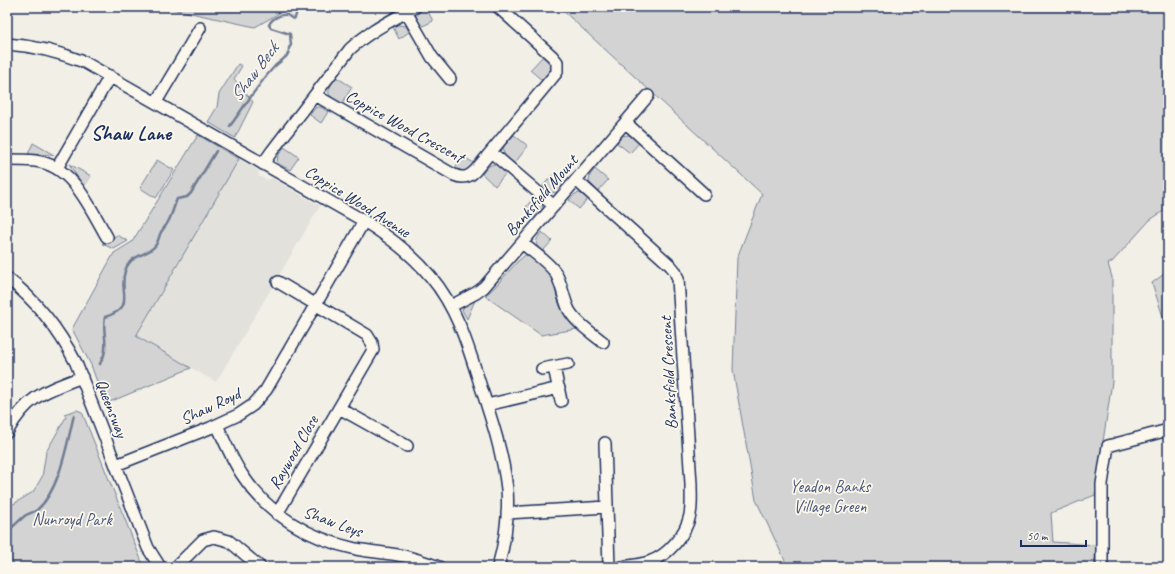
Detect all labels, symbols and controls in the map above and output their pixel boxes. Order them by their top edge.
water label: Shaw Beck [225,36,285,106]
street label: Coppice Wood Crescent [342,85,469,169]
district label: Shaw Lane [91,120,173,146]
street label: Banksfield Mount [500,149,584,240]
street label: Coppice Wood Avenue [301,161,416,243]
street label: Banksfield Crescent [655,314,682,430]
street label: Queensway [91,376,133,442]
street label: Shaw Royd [177,382,246,429]
street label: Raywood Close [264,410,324,493]
park label: Yeadon Banks Village Green [790,476,871,517]
street label: Shaw Leys [300,501,367,543]
park label: Nunroyd Park [32,509,113,530]
scale bar [1021,522,1086,548]
text: 50 m [1027,528,1049,544]

